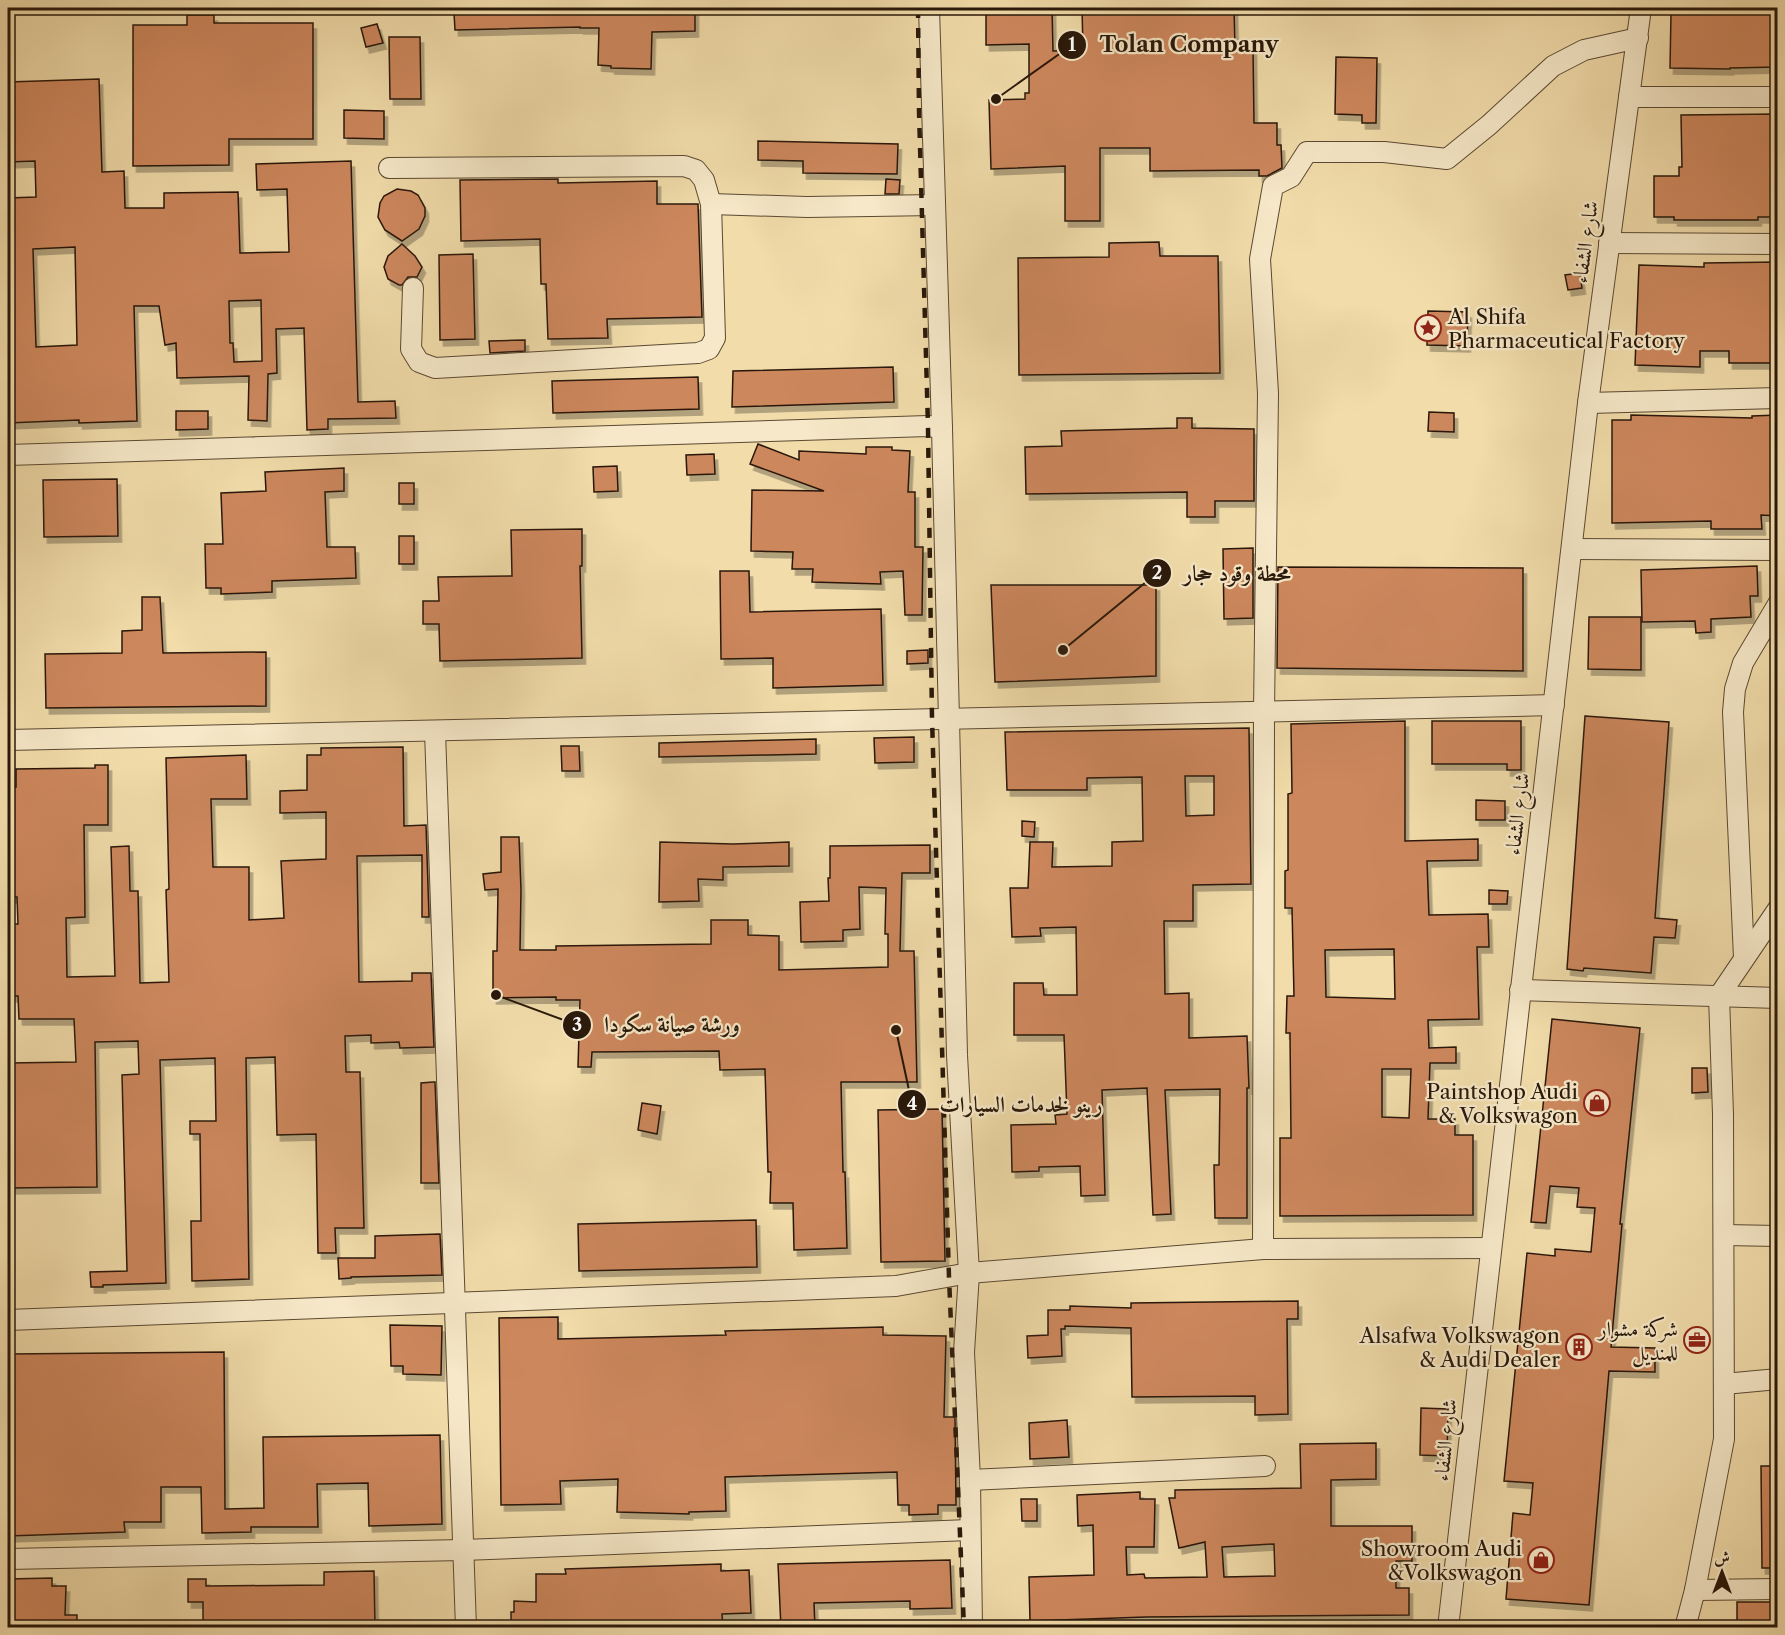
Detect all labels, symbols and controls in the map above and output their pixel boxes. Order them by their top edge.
callout: Tolan Company [1057,25,1290,65]
text: Tolan Company [1099,31,1279,58]
text: 1 [1068,34,1076,56]
street label: شارع الشفاء [1567,199,1609,286]
place label: Al Shifa Pharmaceutical Factory [1447,304,1685,353]
place icon: Al Shifa Pharmaceutical Factory [1413,313,1443,343]
callout: محطة وقود حجار [1142,553,1302,593]
text: محطة وقود حجار [1181,560,1291,587]
text: 2 [1152,562,1162,584]
street label: شارع الشفاء [1500,771,1540,857]
callout: ورشة صيانة سكودا [562,1005,752,1045]
text: ورشة صيانة سكودا [604,1011,740,1038]
text: 3 [572,1014,582,1036]
place label: Paintshop Audi & Volkswagon [1426,1079,1578,1128]
callout: رينو لخدمات السيارات [897,1084,1114,1124]
shop icon: Paintshop Audi & Volkswagon [1582,1088,1612,1118]
text: رينو لخدمات السيارات [939,1091,1103,1119]
text: 4 [907,1093,917,1115]
place label: شركة مشوار للمنديل [1596,1316,1678,1368]
place label: Alsafwa Volkswagon & Audi Dealer [1359,1323,1560,1372]
office icon: شركة مشوار للمنديل [1682,1325,1712,1355]
building icon: Alsafwa Volkswagon & Audi Dealer [1564,1332,1594,1362]
street label: شارع الشفاء [1428,1397,1468,1483]
place label: Showroom Audi &Volkswagon [1361,1536,1522,1585]
north arrow [1692,1542,1752,1602]
shop icon: Showroom Audi &Volkswagon [1526,1545,1556,1575]
text: ش [1714,1547,1730,1567]

